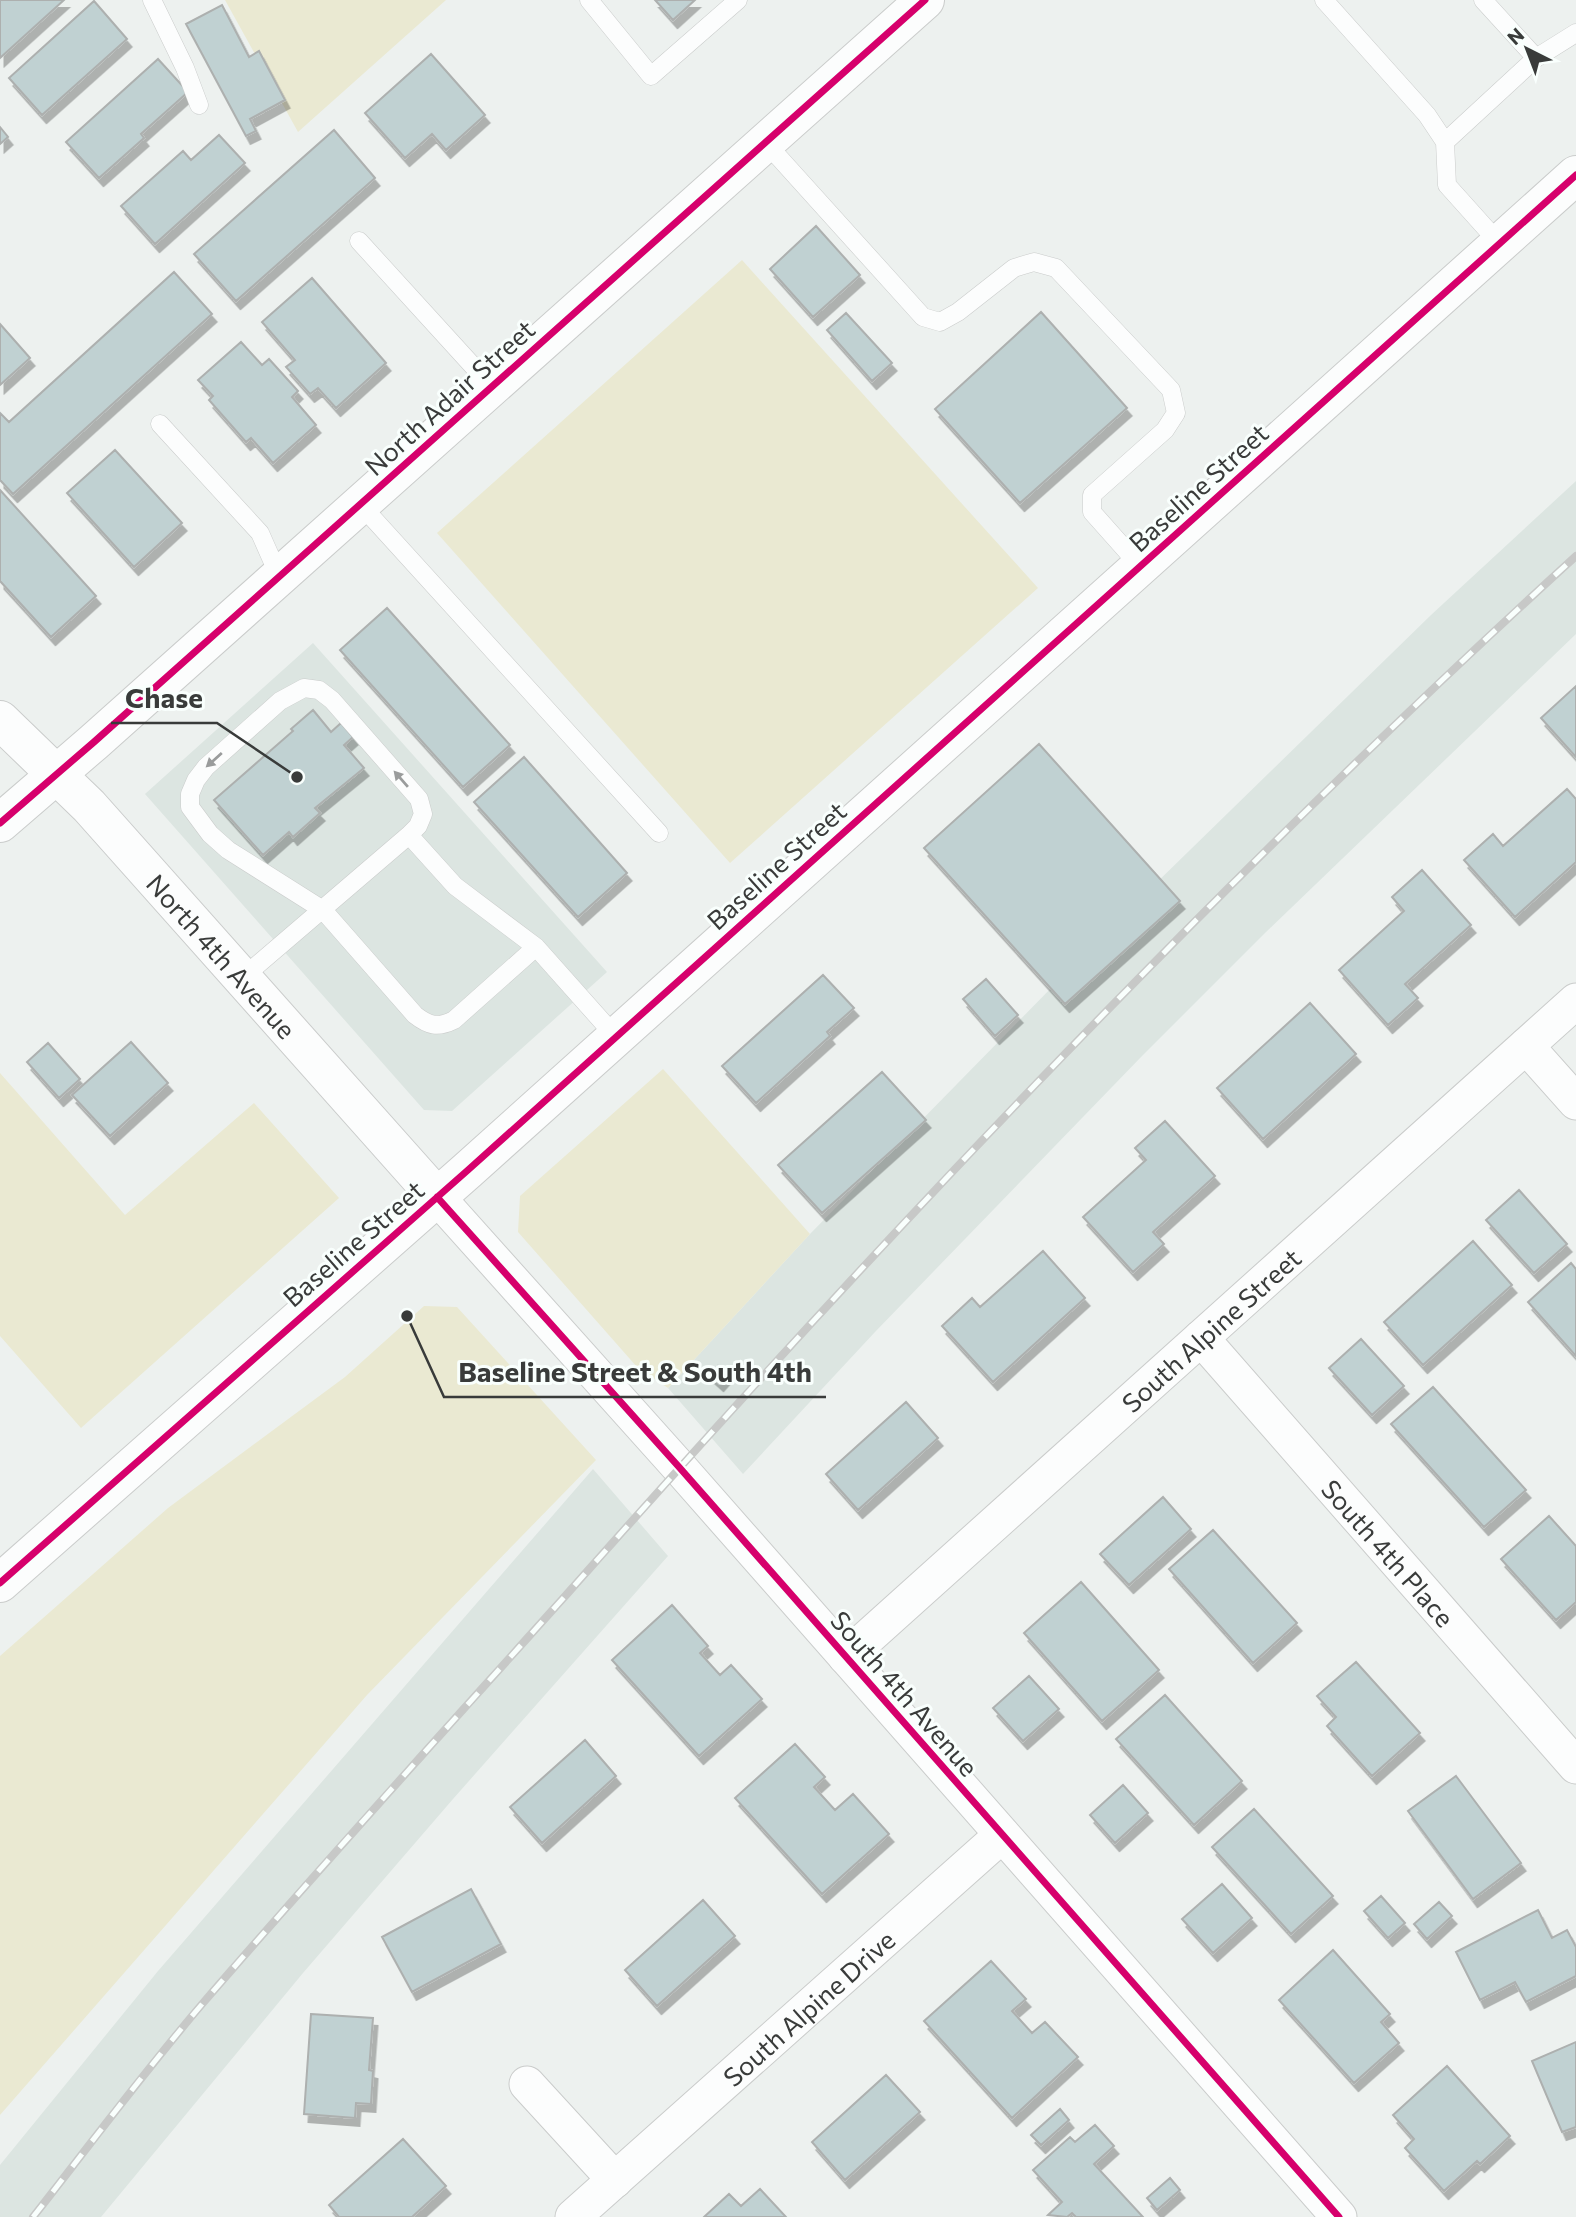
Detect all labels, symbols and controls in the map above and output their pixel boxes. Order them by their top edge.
north arrow [1492,14,1562,84]
text: N [1502,23,1528,49]
street label: North Adair Street [358,313,540,481]
street label: Baseline Street [1122,416,1274,558]
callout: Chase [111,674,217,723]
text: Chase [125,680,203,714]
one-way arrow [206,751,223,767]
one-way arrow [393,770,409,788]
street label: Baseline Street [700,794,852,936]
street label: North 4th Avenue [141,867,303,1044]
street label: Baseline Street [276,1173,430,1313]
street label: South Alpine Street [1115,1241,1306,1418]
callout: Baseline Street & South 4th [444,1348,826,1397]
text: Baseline Street & South 4th [458,1354,812,1388]
street label: South 4th Place [1316,1473,1461,1632]
street label: South 4th Avenue [825,1604,985,1782]
street label: South Alpine Drive [716,1923,900,2092]

